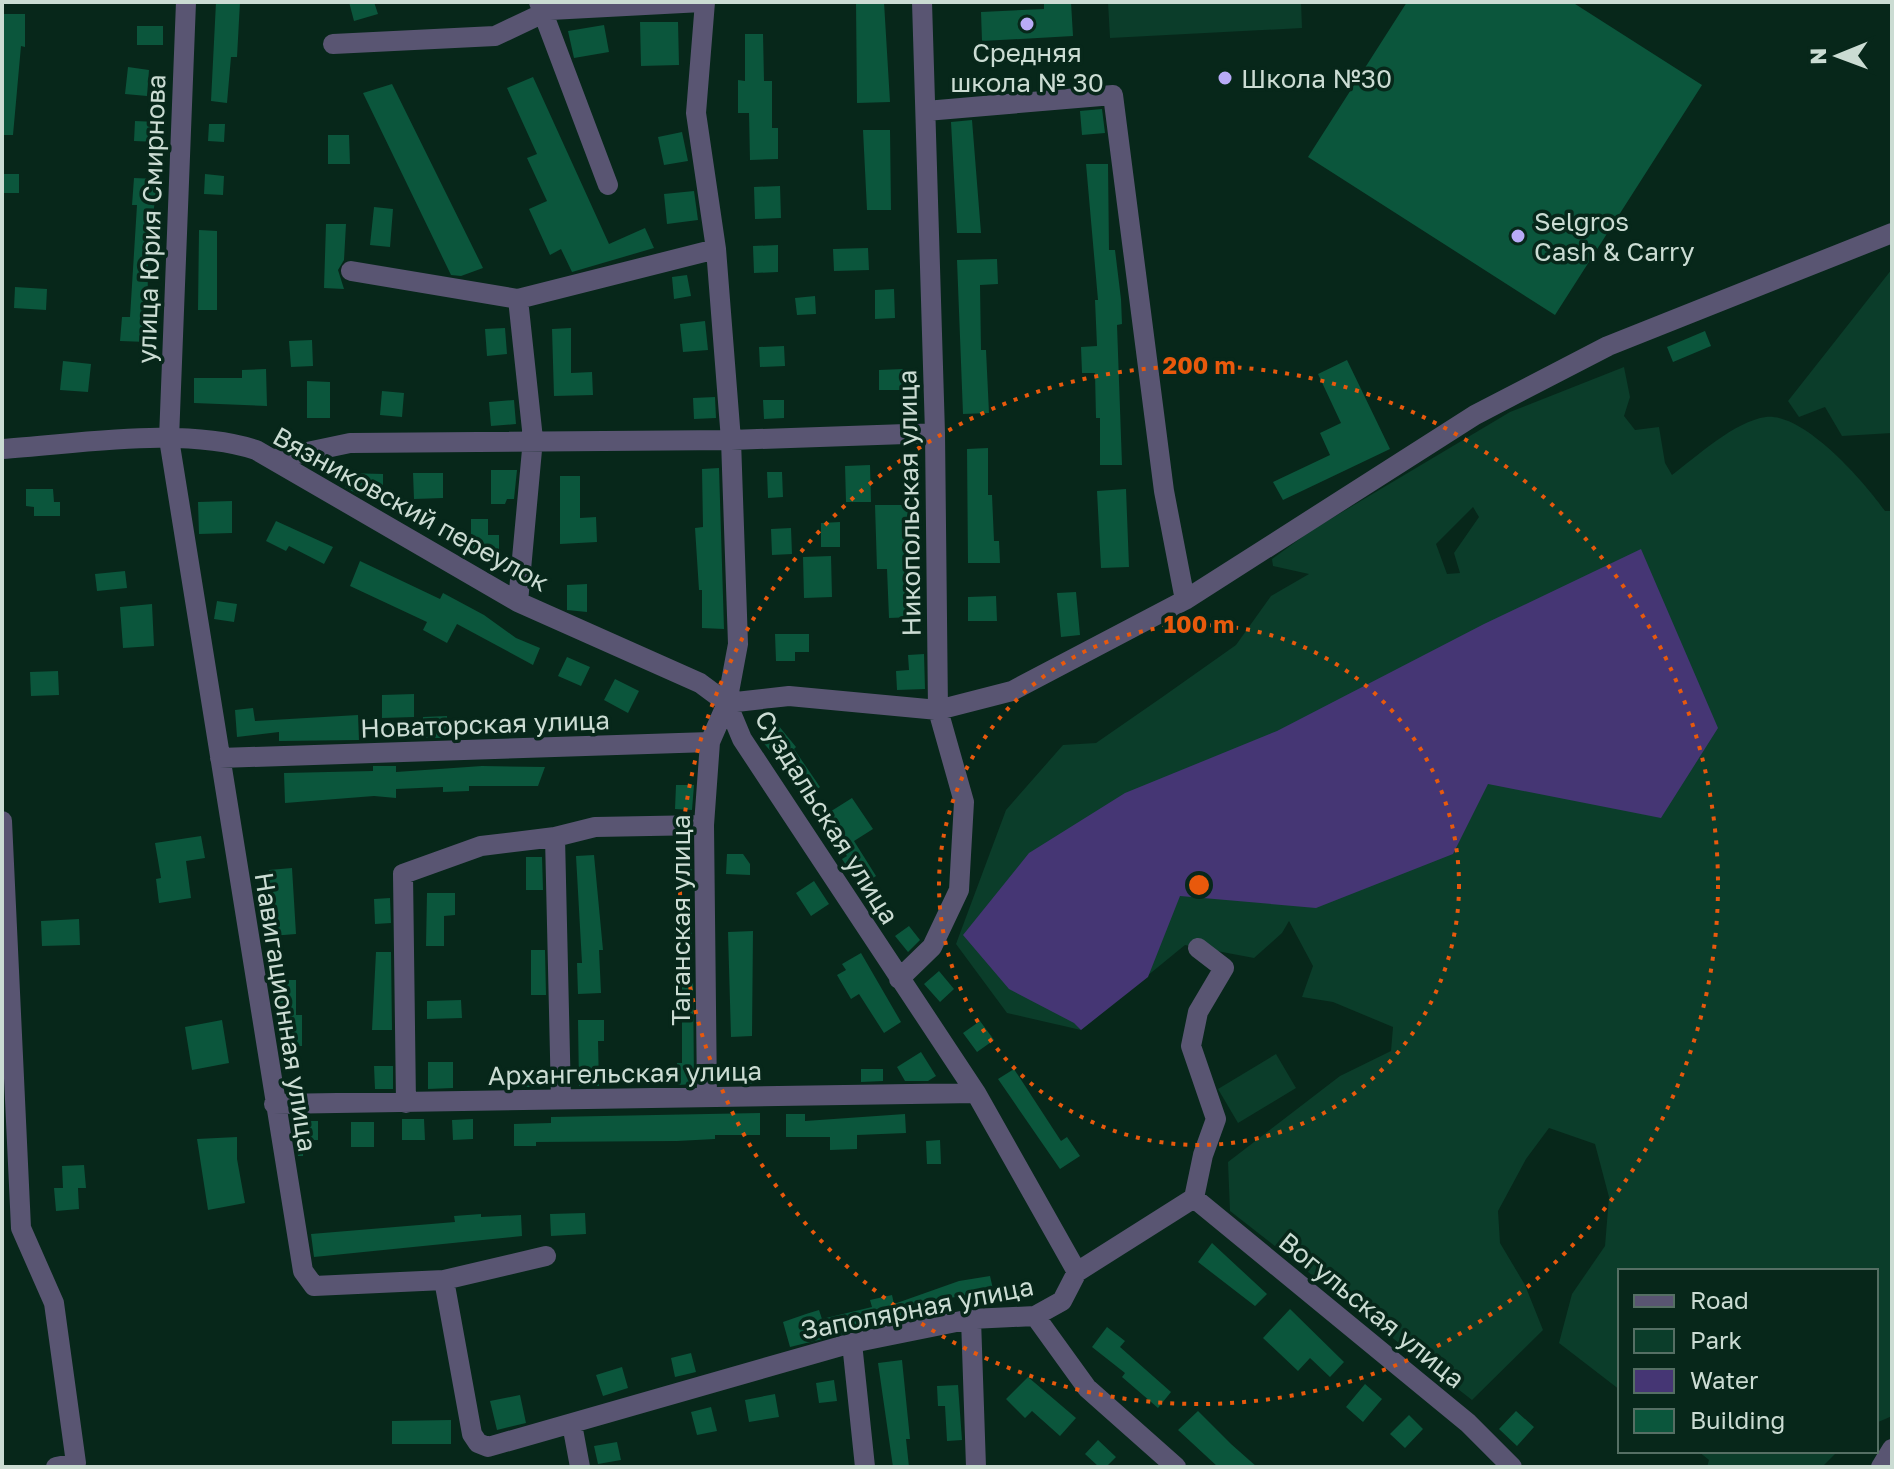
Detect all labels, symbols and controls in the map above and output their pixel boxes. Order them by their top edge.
marker: Средняя школа № 30 [1018,15,1036,33]
north arrow [1798,16,1878,96]
place label: Средняя школа № 30 [950,37,1104,98]
text: N [1804,48,1831,65]
place label: Школа №30 [1241,63,1392,94]
marker: Школа №30 [1216,69,1234,87]
street label: улица Юрия Смирнова [130,74,172,364]
place label: Selgros Cash & Carry [1534,206,1695,267]
marker: Selgros Cash & Carry [1509,227,1527,245]
text: 200 m [1163,350,1235,379]
street label: Никопольская улица [891,369,927,637]
street label: Вязниковский переулок [268,420,554,598]
text: 100 m [1164,609,1234,638]
street label: Новаторская улица [360,704,610,744]
street label: Суздальская улица [749,704,905,930]
street label: Таганская улица [665,814,696,1026]
street label: Навигационная улица [249,870,323,1154]
centre of rings [1185,871,1213,899]
street label: Архангельская улица [488,1055,762,1091]
street label: Вогульская улица [1273,1226,1471,1394]
legend [1618,1269,1878,1453]
street label: Заполярная улица [798,1270,1036,1346]
text: Road [1690,1285,1749,1314]
text: Park [1690,1325,1742,1354]
text: Water [1690,1365,1758,1394]
text: Building [1690,1405,1785,1434]

